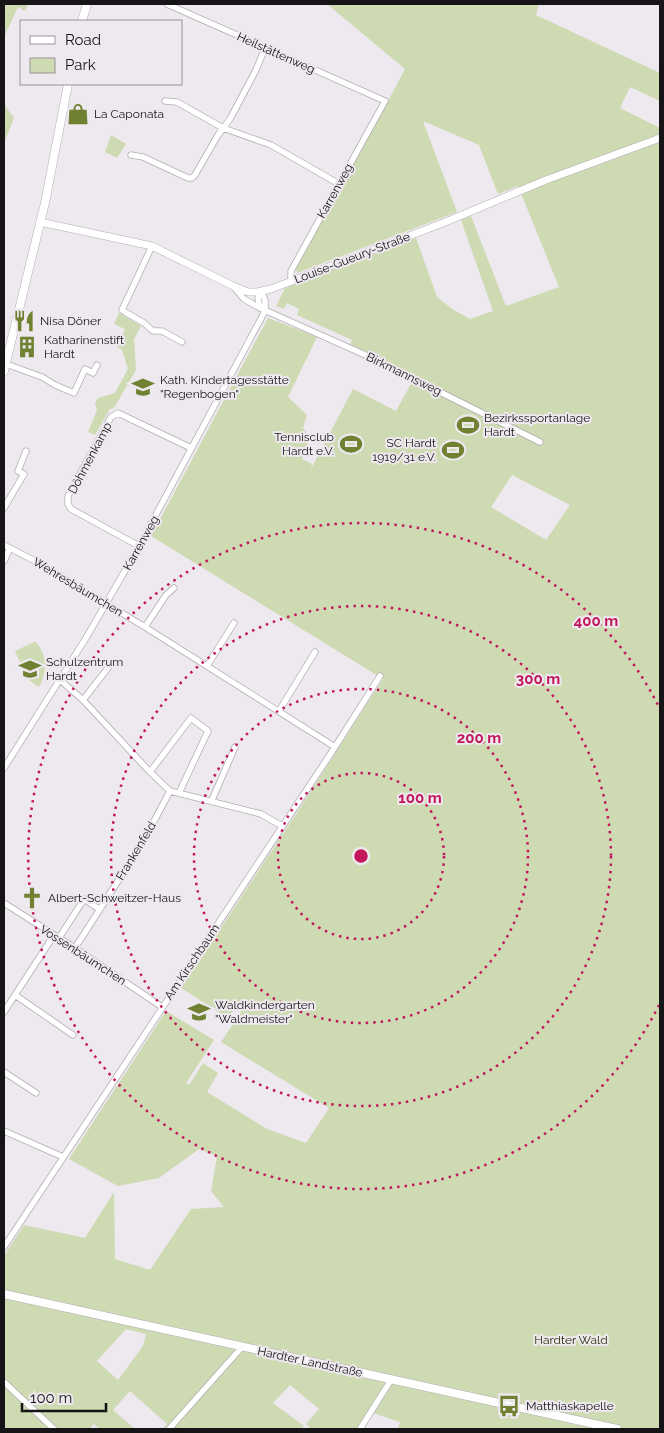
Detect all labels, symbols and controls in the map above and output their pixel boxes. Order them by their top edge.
legend [20,20,182,85]
street label: Heilstättenweg [235,30,317,76]
text: Road [65,31,101,49]
text: Park [65,56,96,74]
shop icon: La Caponata [65,101,91,127]
place label: La Caponata [94,107,164,121]
street label: Karrenweg [314,161,356,221]
street label: Louise-Gueury-Straße [292,229,412,287]
restaurant icon: Nisa Döner [11,308,37,334]
place label: Nisa Döner [40,314,102,328]
place label: Katharinenstift Hardt [44,333,124,361]
building icon: Katharinenstift Hardt [14,334,40,360]
street label: Birkmannsweg [364,350,444,398]
place label: Kath. Kindertagesstätte "Regenbogen" [160,373,289,401]
school or university icon: Kath. Kindertagesstätte "Regenbogen" [130,374,156,400]
place label: Bezirkssportanlage Hardt [484,411,590,439]
sports icon: Bezirkssportanlage Hardt [455,412,481,438]
street label: Döhmenkamp [65,420,115,496]
place label: Tennisclub Hardt e.V. [274,430,334,458]
sports icon: Tennisclub Hardt e.V. [338,431,364,457]
place label: SC Hardt 1919/31 e.V. [372,436,436,464]
sports icon: SC Hardt 1919/31 e.V. [440,437,466,463]
street label: Karrenweg [120,513,162,573]
street label: Wehresbäumchen [31,555,125,619]
text: 400 m [574,612,618,630]
place label: Schulzentrum Hardt [46,655,123,683]
school or university icon: Schulzentrum Hardt [17,656,43,682]
text: 300 m [516,670,560,688]
text: 200 m [457,729,501,747]
text: 100 m [398,789,442,807]
street label: Frankenfeld [113,819,159,883]
centre of rings [352,847,370,865]
church icon: Albert-Schweitzer-Haus [19,885,45,911]
place label: Albert-Schweitzer-Haus [48,891,181,905]
street label: Vossenbäumchen [37,922,129,988]
street label: Am Kirschbaum [162,922,222,1002]
place label: Waldkindergarten "Waldmeister" [215,998,315,1026]
school or university icon: Waldkindergarten "Waldmeister" [186,999,212,1025]
park label: Hardter Wald [534,1333,608,1347]
street label: Hardter Landstraße [256,1344,364,1380]
scale bar [22,1380,106,1412]
text: 100 m [30,1389,72,1407]
bus stop icon: Matthiaskapelle [496,1393,522,1419]
place label: Matthiaskapelle [526,1399,614,1413]

